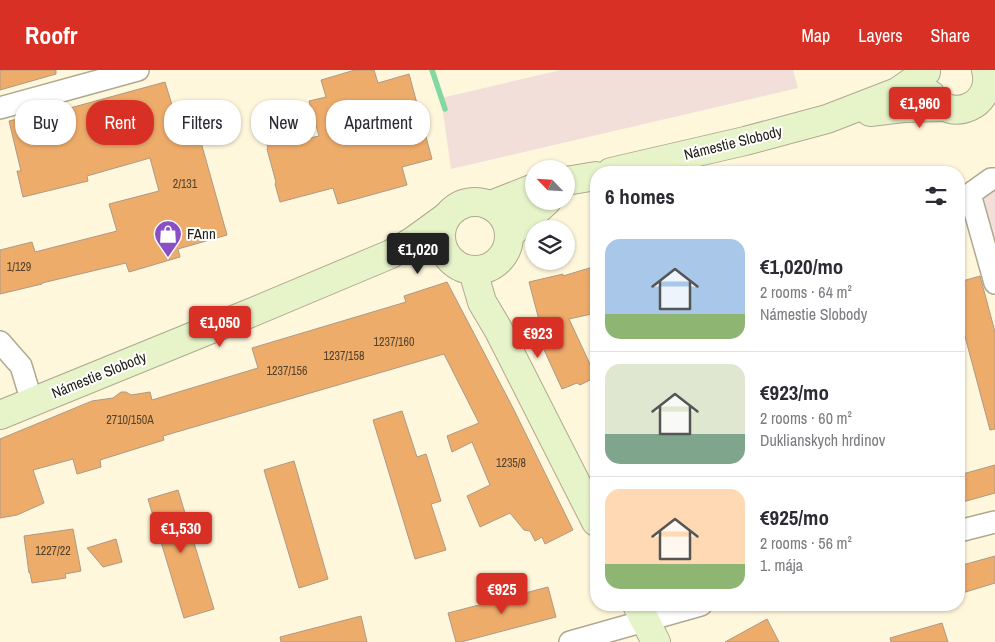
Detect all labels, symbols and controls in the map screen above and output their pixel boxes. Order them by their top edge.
text: Roofr [25,19,77,51]
text: Map [802,23,830,48]
text: Layers [858,23,903,48]
text: Share [931,23,970,48]
pin: €1,960 [879,87,961,129]
text: €1,960 [900,92,940,114]
chip: Buy [15,100,76,145]
chip: Rent [86,100,154,145]
chip: Filters [164,100,241,145]
chip: New [251,100,316,145]
chip: Apartment [326,100,430,145]
street label: Námestie Slobody [682,120,785,165]
north arrow [525,160,575,210]
map controls [525,160,575,270]
house number: 2/131 [173,176,198,192]
text: 6 homes [605,182,675,211]
icon: filters [922,182,950,210]
shop icon: FAnn [153,219,183,258]
button: layers [525,220,575,270]
place label: FAnn [187,223,216,244]
pin: €1,020 [377,232,459,275]
text: €1,020 [398,238,438,260]
text: €1,020/mo [760,252,843,281]
house number: 1/129 [7,259,31,275]
icon: home [645,259,705,319]
text: 2 rooms · 64 m² [760,281,852,303]
text: Námestie Slobody [760,303,867,325]
pin: €1,050 [179,306,261,348]
text: €1,050 [200,311,240,333]
pin: €923 [508,316,568,359]
text: €923 [523,322,553,344]
house number: 1237/160 [373,334,415,350]
street label: Námestie Slobody [48,346,150,403]
house number: 1237/158 [323,348,365,364]
house number: 1237/156 [266,363,308,379]
text: €923/mo [760,378,829,407]
icon: home [645,384,705,444]
text: 2 rooms · 60 m² [760,407,852,429]
house number: 2710/150A [106,412,154,428]
text: Duklianskych hrdinov [760,429,885,451]
house number: 1235/8 [496,455,526,471]
text: €925/mo [760,503,829,532]
icon: home [645,509,705,569]
pin: €1,530 [140,512,222,554]
text: €1,530 [161,517,201,539]
text: 2 rooms · 56 m² [760,532,852,554]
house number: 1227/22 [35,543,71,559]
text: 1. mája [760,554,803,576]
pin: €925 [472,572,532,615]
text: €925 [487,578,517,600]

